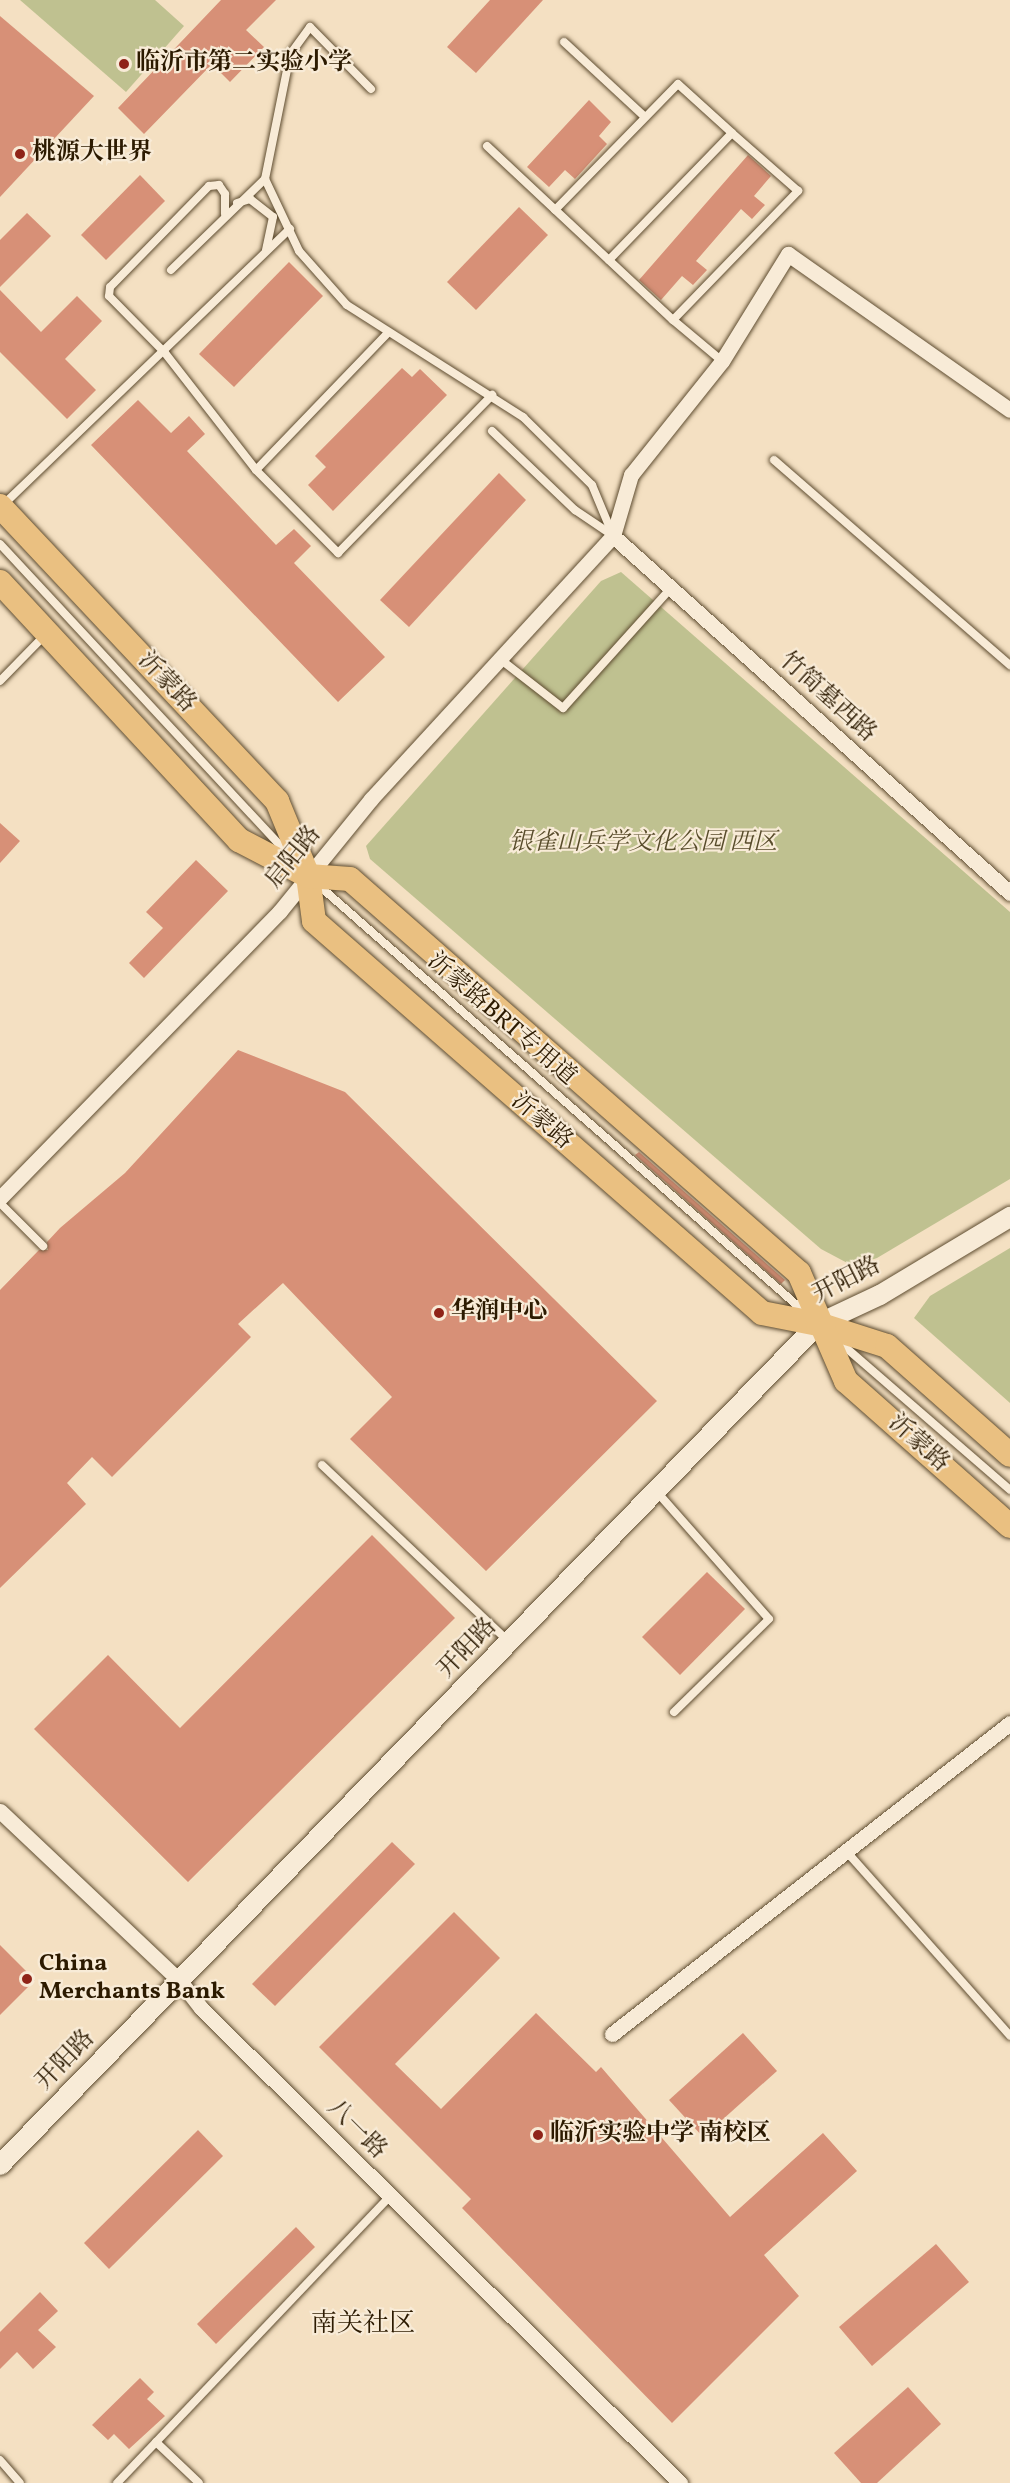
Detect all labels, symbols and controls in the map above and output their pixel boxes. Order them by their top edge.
place label: 临沂市第二实验小学 [136,50,352,78]
marker: 临沂市第二实验小学 [117,57,131,71]
place label: 桃源大世界 [32,140,152,168]
marker: 桃源大世界 [13,147,27,161]
street label: 沂蒙路 [131,647,201,719]
street label: 竹简墓西路 [773,647,881,749]
street label: 启阳路 [260,821,328,895]
park label: 银雀山兵学文化公园 西区 [509,830,777,858]
street label: 沂蒙路BRT专用道 [421,948,581,1092]
street label: 沂蒙路 [504,1088,578,1156]
street label: 开阳路 [808,1252,886,1310]
place label: 华润中心 [451,1299,547,1327]
marker: 华润中心 [432,1306,446,1320]
street label: 沂蒙路 [882,1409,954,1479]
street label: 开阳路 [433,1613,503,1685]
place label: China Merchants Bank [39,1951,225,2007]
marker: China Merchants Bank [20,1972,34,1986]
street label: 开阳路 [31,2025,101,2097]
street label: 八一路 [320,2094,392,2166]
place label: 临沂实验中学 南校区 [550,2121,771,2149]
marker: 临沂实验中学 南校区 [531,2128,545,2142]
district label: 南关社区 [311,2309,415,2341]

